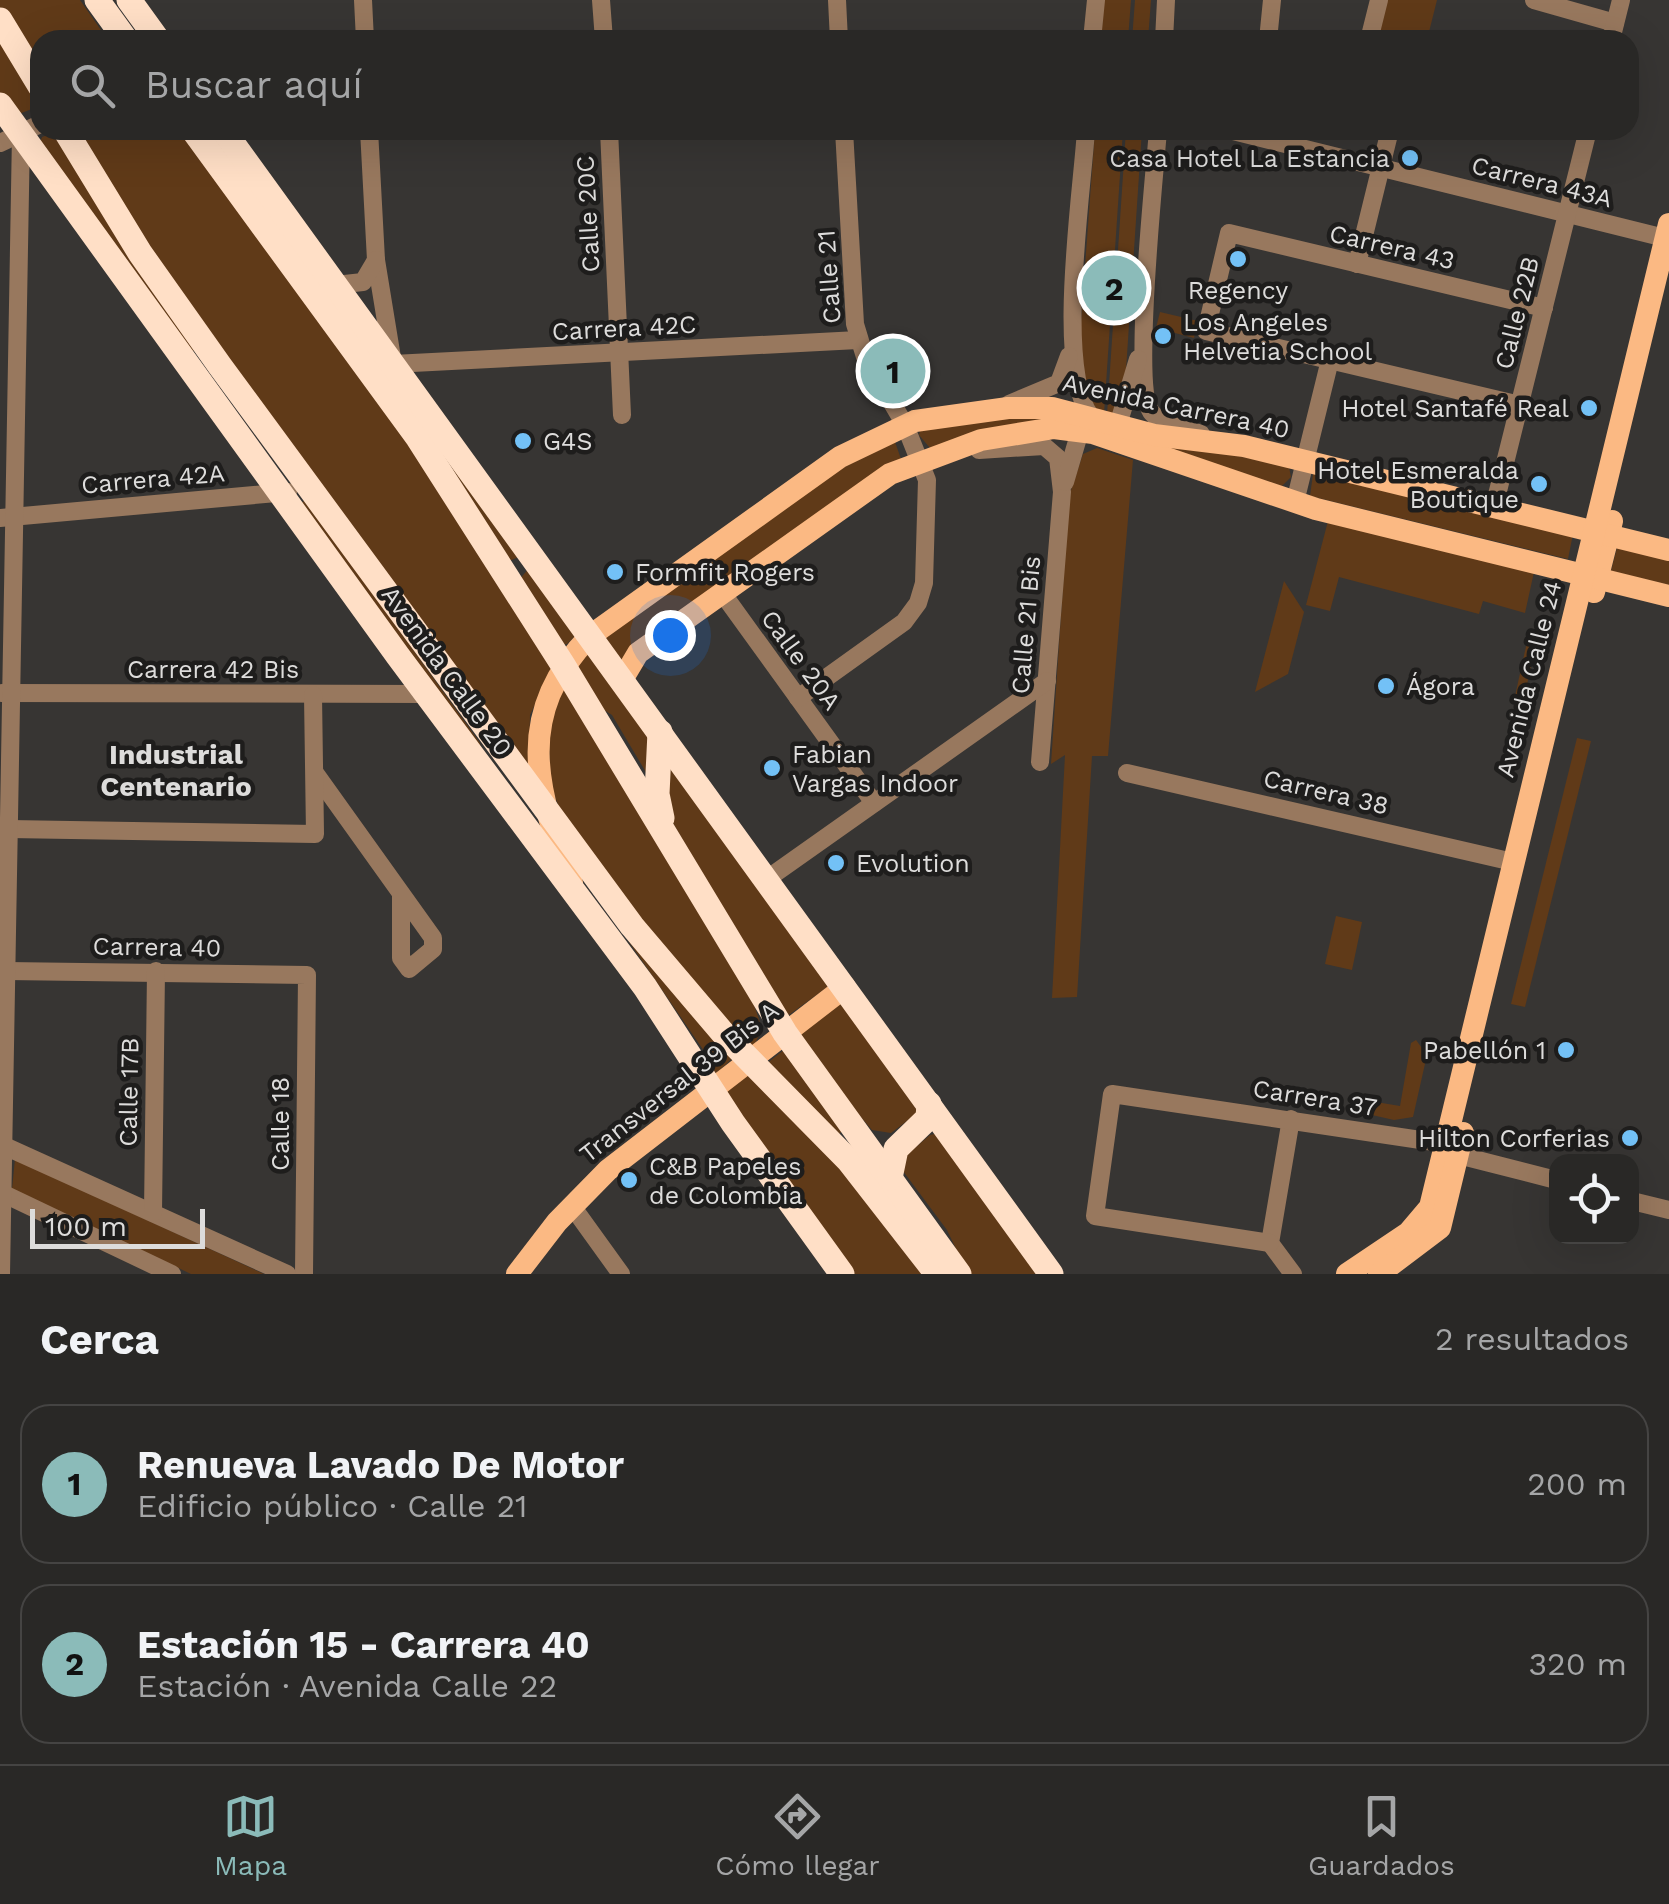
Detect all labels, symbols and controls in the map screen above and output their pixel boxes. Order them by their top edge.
search box [30,30,1639,140]
icon: search [65,58,120,113]
text: Buscar aquí [145,63,363,107]
place label: Casa Hotel La Estancia [1109,144,1390,173]
marker: Casa Hotel La Estancia [1399,147,1421,169]
street label: Carrera 43A [1469,151,1615,213]
street label: Calle 20C [570,155,606,273]
street label: Carrera 43 [1327,219,1457,275]
street label: Calle 21 [811,229,847,325]
marker: Regency [1227,248,1249,270]
pin: 2 [1082,250,1146,326]
street label: Calle 22B [1489,254,1545,372]
place label: Regency [1188,276,1288,305]
place label: Los Angeles Helvetia School [1183,308,1373,366]
street label: Carrera 42C [551,310,697,346]
marker: Los Angeles Helvetia School [1152,325,1174,347]
pin: 1 [860,334,926,408]
street label: Avenida Carrera 40 [1060,368,1292,444]
place label: Hotel Santafé Real [1341,394,1569,423]
marker: Hotel Santafé Real [1578,397,1600,419]
place label: G4S [543,427,592,456]
marker: G4S [512,430,534,452]
place label: Hotel Esmeralda Boutique [1317,456,1519,514]
street label: Carrera 42A [80,458,226,500]
marker: Hotel Esmeralda Boutique [1528,473,1550,495]
street label: Calle 21 Bis [1006,555,1046,695]
place label: Formfit Rogers [635,558,815,587]
marker: Formfit Rogers [604,561,626,583]
street label: Avenida Calle 24 [1491,578,1567,780]
street label: Avenida Calle 20 [376,580,518,762]
street label: Calle 20A [755,604,847,716]
your location [645,610,696,661]
street label: Carrera 42 Bis [127,655,299,684]
place label: Ágora [1406,672,1475,701]
marker: Ágora [1375,675,1397,697]
district label: Industrial Centenario [100,738,252,803]
place label: Fabian Vargas Indoor [792,740,958,798]
marker: Fabian Vargas Indoor [761,757,783,779]
street label: Carrera 38 [1261,764,1391,820]
place label: Evolution [856,849,970,878]
marker: Evolution [825,852,847,874]
street label: Carrera 40 [92,931,222,963]
street label: Transversal 39 Bis A [574,995,784,1169]
place label: Pabellón 1 [1423,1036,1546,1065]
street label: Calle 17B [114,1037,144,1147]
marker: Pabellón 1 [1555,1039,1577,1061]
street label: Carrera 37 [1251,1074,1379,1122]
street label: Calle 18 [266,1077,295,1171]
place label: Hilton Corferias [1418,1124,1610,1153]
marker: Hilton Corferias [1619,1127,1641,1149]
place label: C&B Papeles de Colombia [649,1152,803,1210]
map controls [1549,1154,1639,1244]
button: locate [1549,1154,1639,1244]
marker: C&B Papeles de Colombia [618,1169,640,1191]
scale bar [30,1204,205,1248]
text: 100 m [45,1210,127,1243]
text: Cerca [40,1315,159,1364]
text: 2 resultados [1435,1320,1629,1358]
text: Renueva Lavado De Motor [137,1443,624,1487]
text: 1 [68,1465,81,1503]
text: 200 m [1527,1465,1627,1503]
text: Edificio público · Calle 21 [137,1487,528,1525]
text: Estación 15 - Carrera 40 [137,1623,590,1667]
text: 2 [65,1645,84,1683]
text: 320 m [1528,1645,1627,1683]
text: Estación · Avenida Calle 22 [137,1667,557,1705]
tab: Mapa [214,1789,287,1882]
tab: Cómo llegar [715,1789,880,1882]
tab: Guardados [1308,1789,1455,1882]

